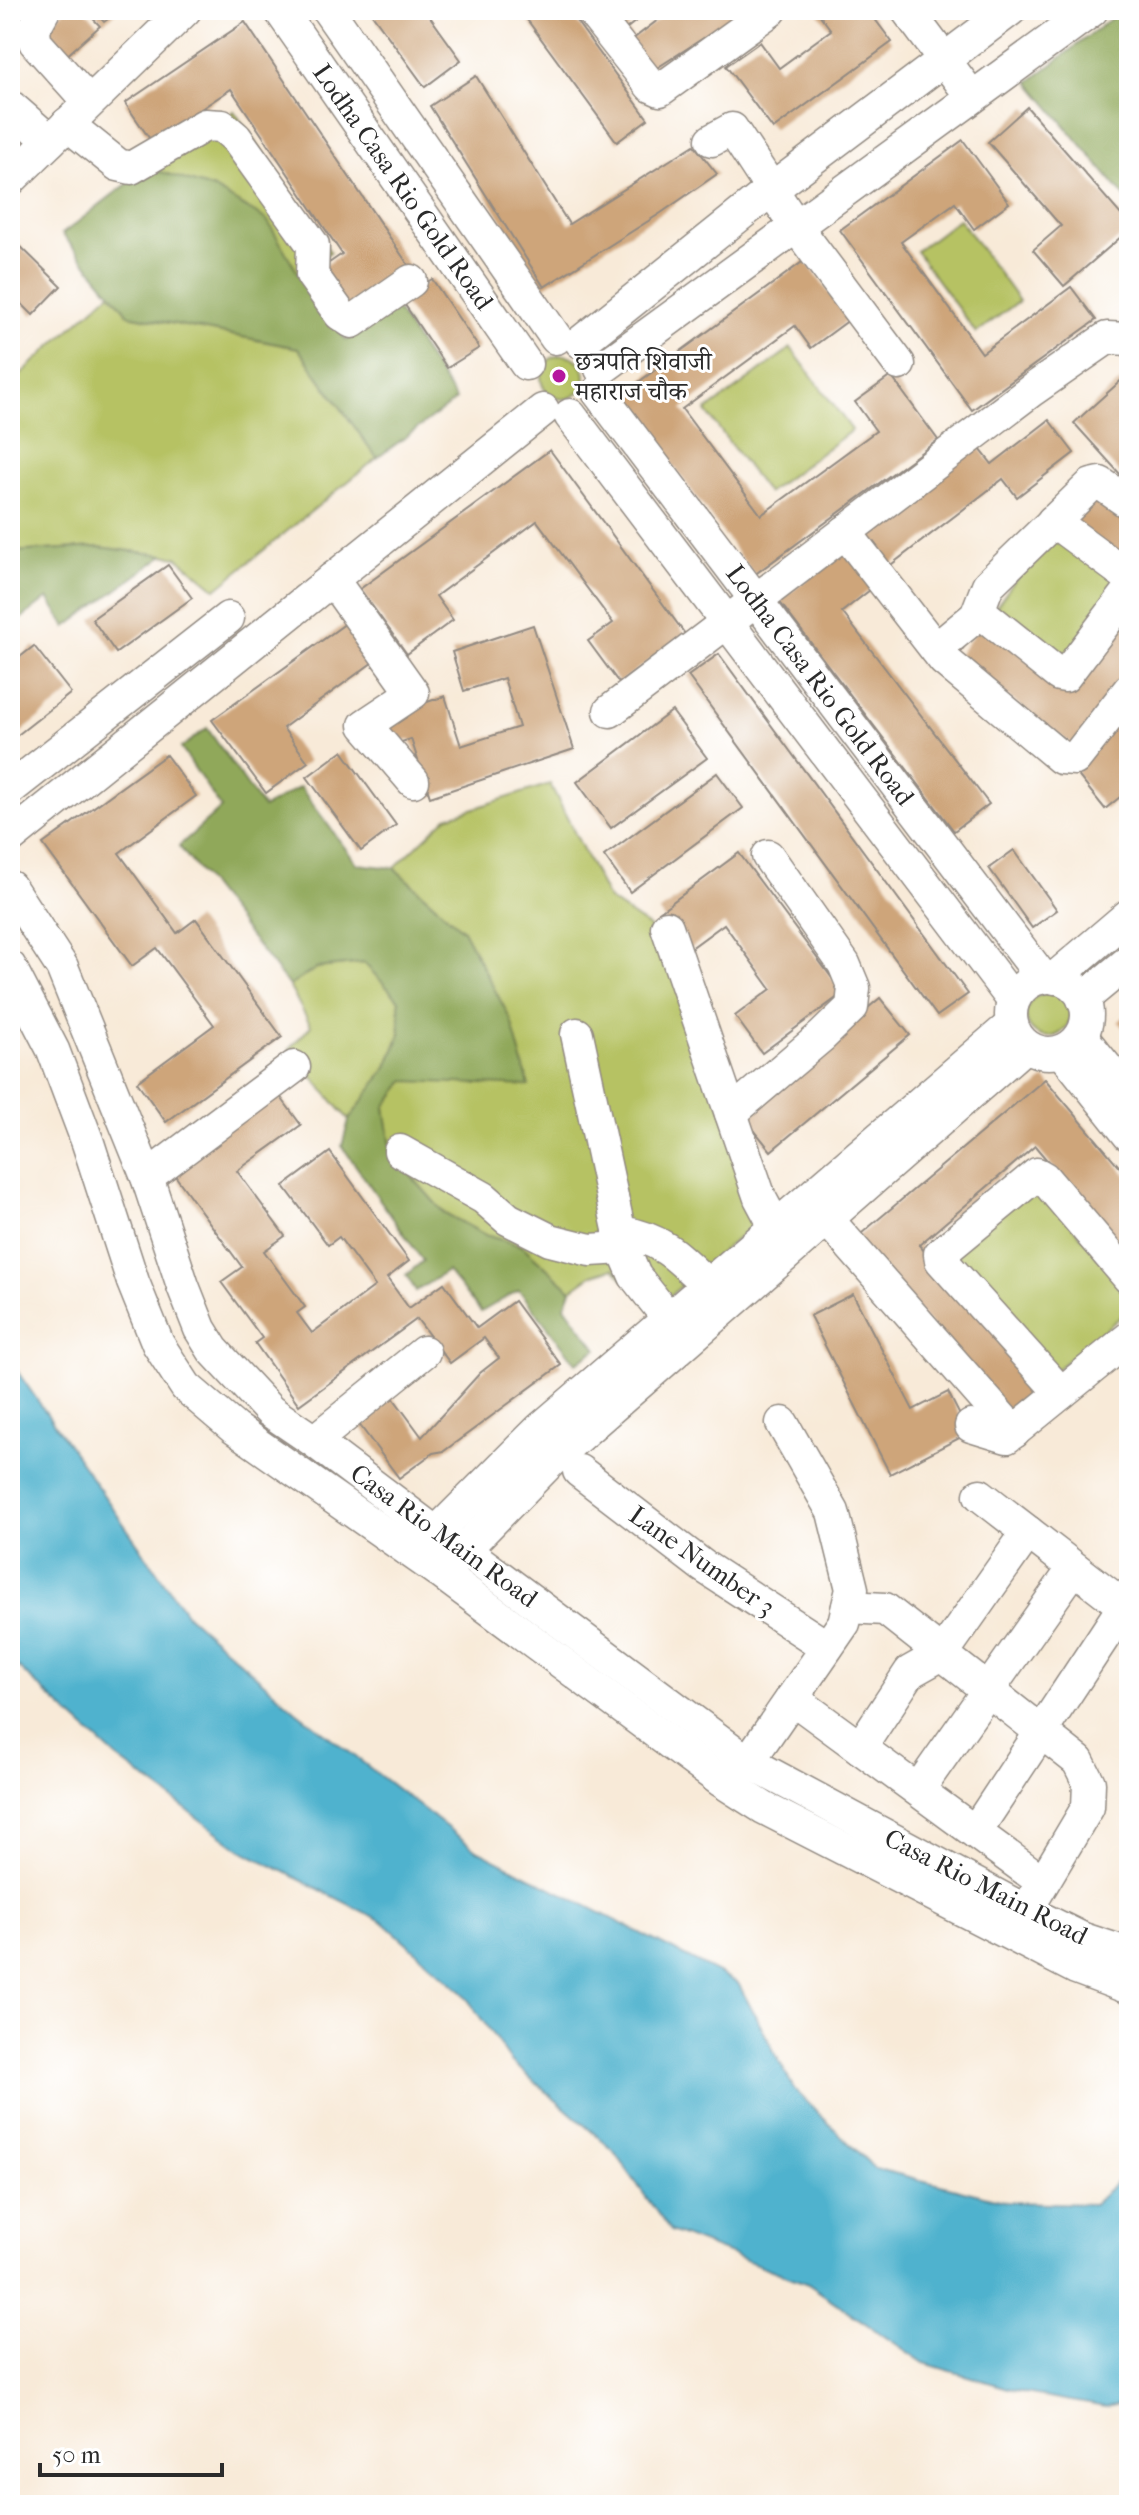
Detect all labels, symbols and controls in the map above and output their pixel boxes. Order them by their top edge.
street label: Lodha Casa Rio Gold Road [306,58,500,317]
place label: छत्रपति शिवाजी महाराज चौक [573,346,713,407]
marker: छत्रपति शिवाजी महाराज चौक [550,367,568,385]
street label: Lodha Casa Rio Gold Road [719,559,921,812]
street label: Casa Rio Main Road [344,1458,544,1615]
street label: Lane Number 3 [623,1499,781,1623]
street label: Casa Rio Main Road [879,1822,1094,1952]
scale bar [40,2427,222,2477]
text: 50 m [52,2441,101,2469]

